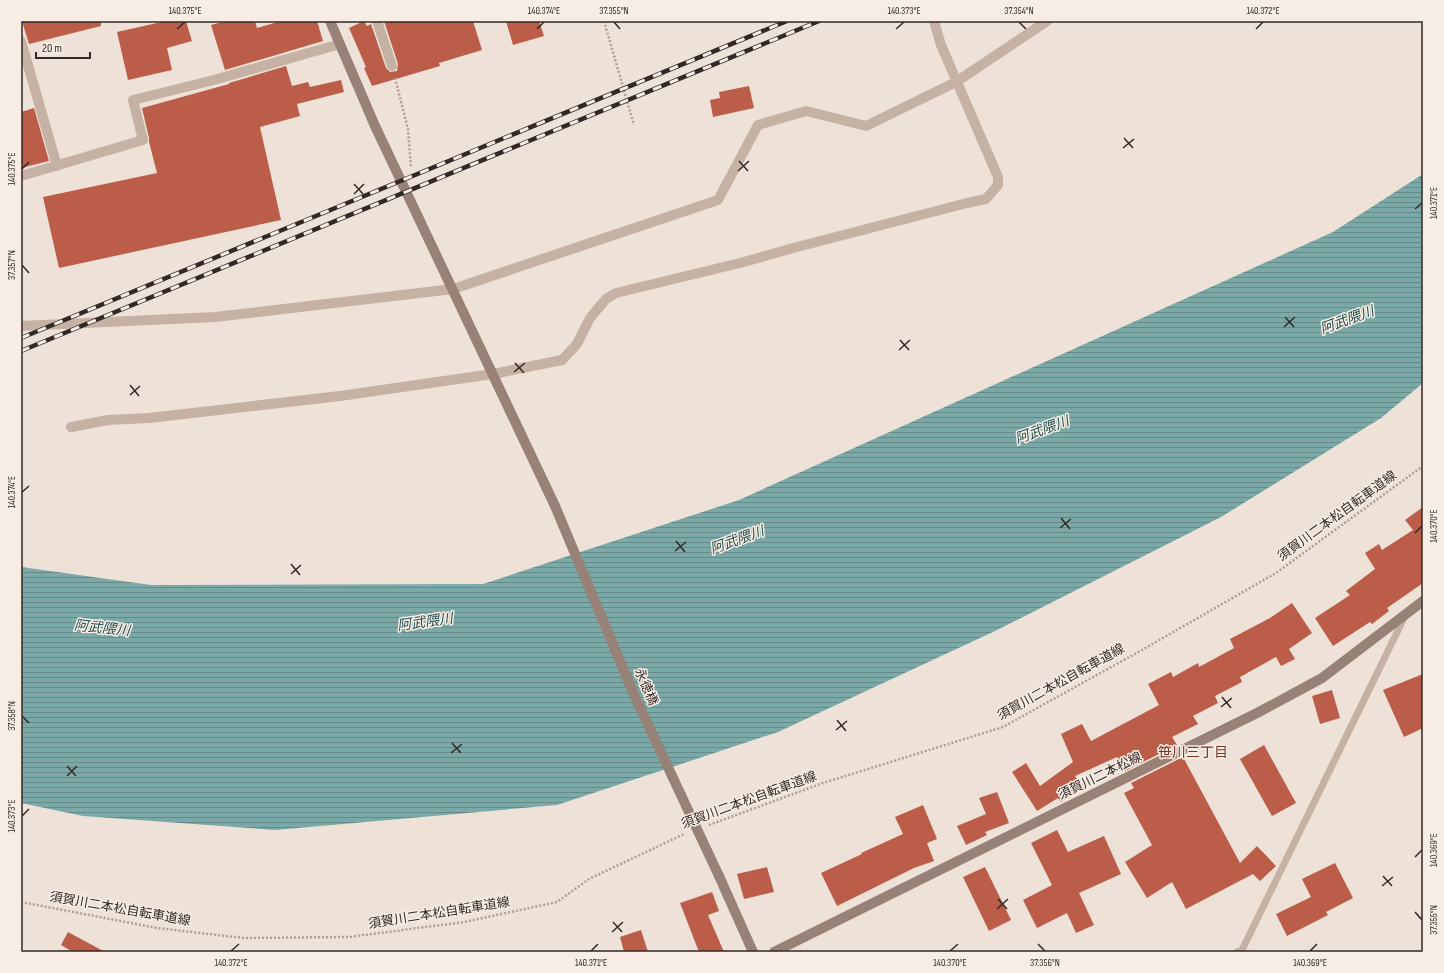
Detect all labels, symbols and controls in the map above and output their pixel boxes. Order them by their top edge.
text: 140.375°E [168,5,202,17]
text: 140.374°E [528,5,560,17]
text: 37.355°N [599,5,629,17]
text: 140.373°E [887,5,921,17]
text: 37.354°N [1004,5,1034,17]
text: 140.372°E [1246,5,1280,17]
scale bar [36,34,90,60]
text: 20 m [42,41,62,56]
text: 140.375°E [6,152,18,186]
text: 140.371°E [1428,187,1440,219]
text: 37.357°N [6,250,18,280]
water label: 阿武隈川 [1318,302,1378,338]
water label: 阿武隈川 [1013,412,1073,448]
street label: 須賀川二本松自転車道線 [1274,467,1400,565]
text: 140.374°E [6,476,18,508]
text: 140.370°E [1428,509,1440,543]
water label: 阿武隈川 [708,522,768,558]
water label: 阿武隈川 [396,609,456,634]
water label: 阿武隈川 [73,617,133,640]
street label: 須賀川二本松自転車道線 [995,640,1127,724]
street label: 永徳橋 [631,666,661,708]
text: 37.358°N [6,701,18,731]
district label: 笹川三丁目 [1158,744,1228,761]
street label: 須賀川二本松線 [1056,749,1144,803]
street label: 須賀川二本松自転車道線 [679,768,819,832]
text: 140.373°E [6,799,18,833]
text: 140.369°E [1428,833,1440,867]
street label: 須賀川二本松自転車道線 [48,889,192,929]
street label: 須賀川二本松自転車道線 [367,894,511,932]
text: 37.355°N [1428,905,1440,935]
text: 140.372°E [214,957,248,969]
text: 140.371°E [575,957,607,969]
text: 140.370°E [933,957,967,969]
text: 37.356°N [1030,957,1060,969]
text: 140.369°E [1293,957,1327,969]

